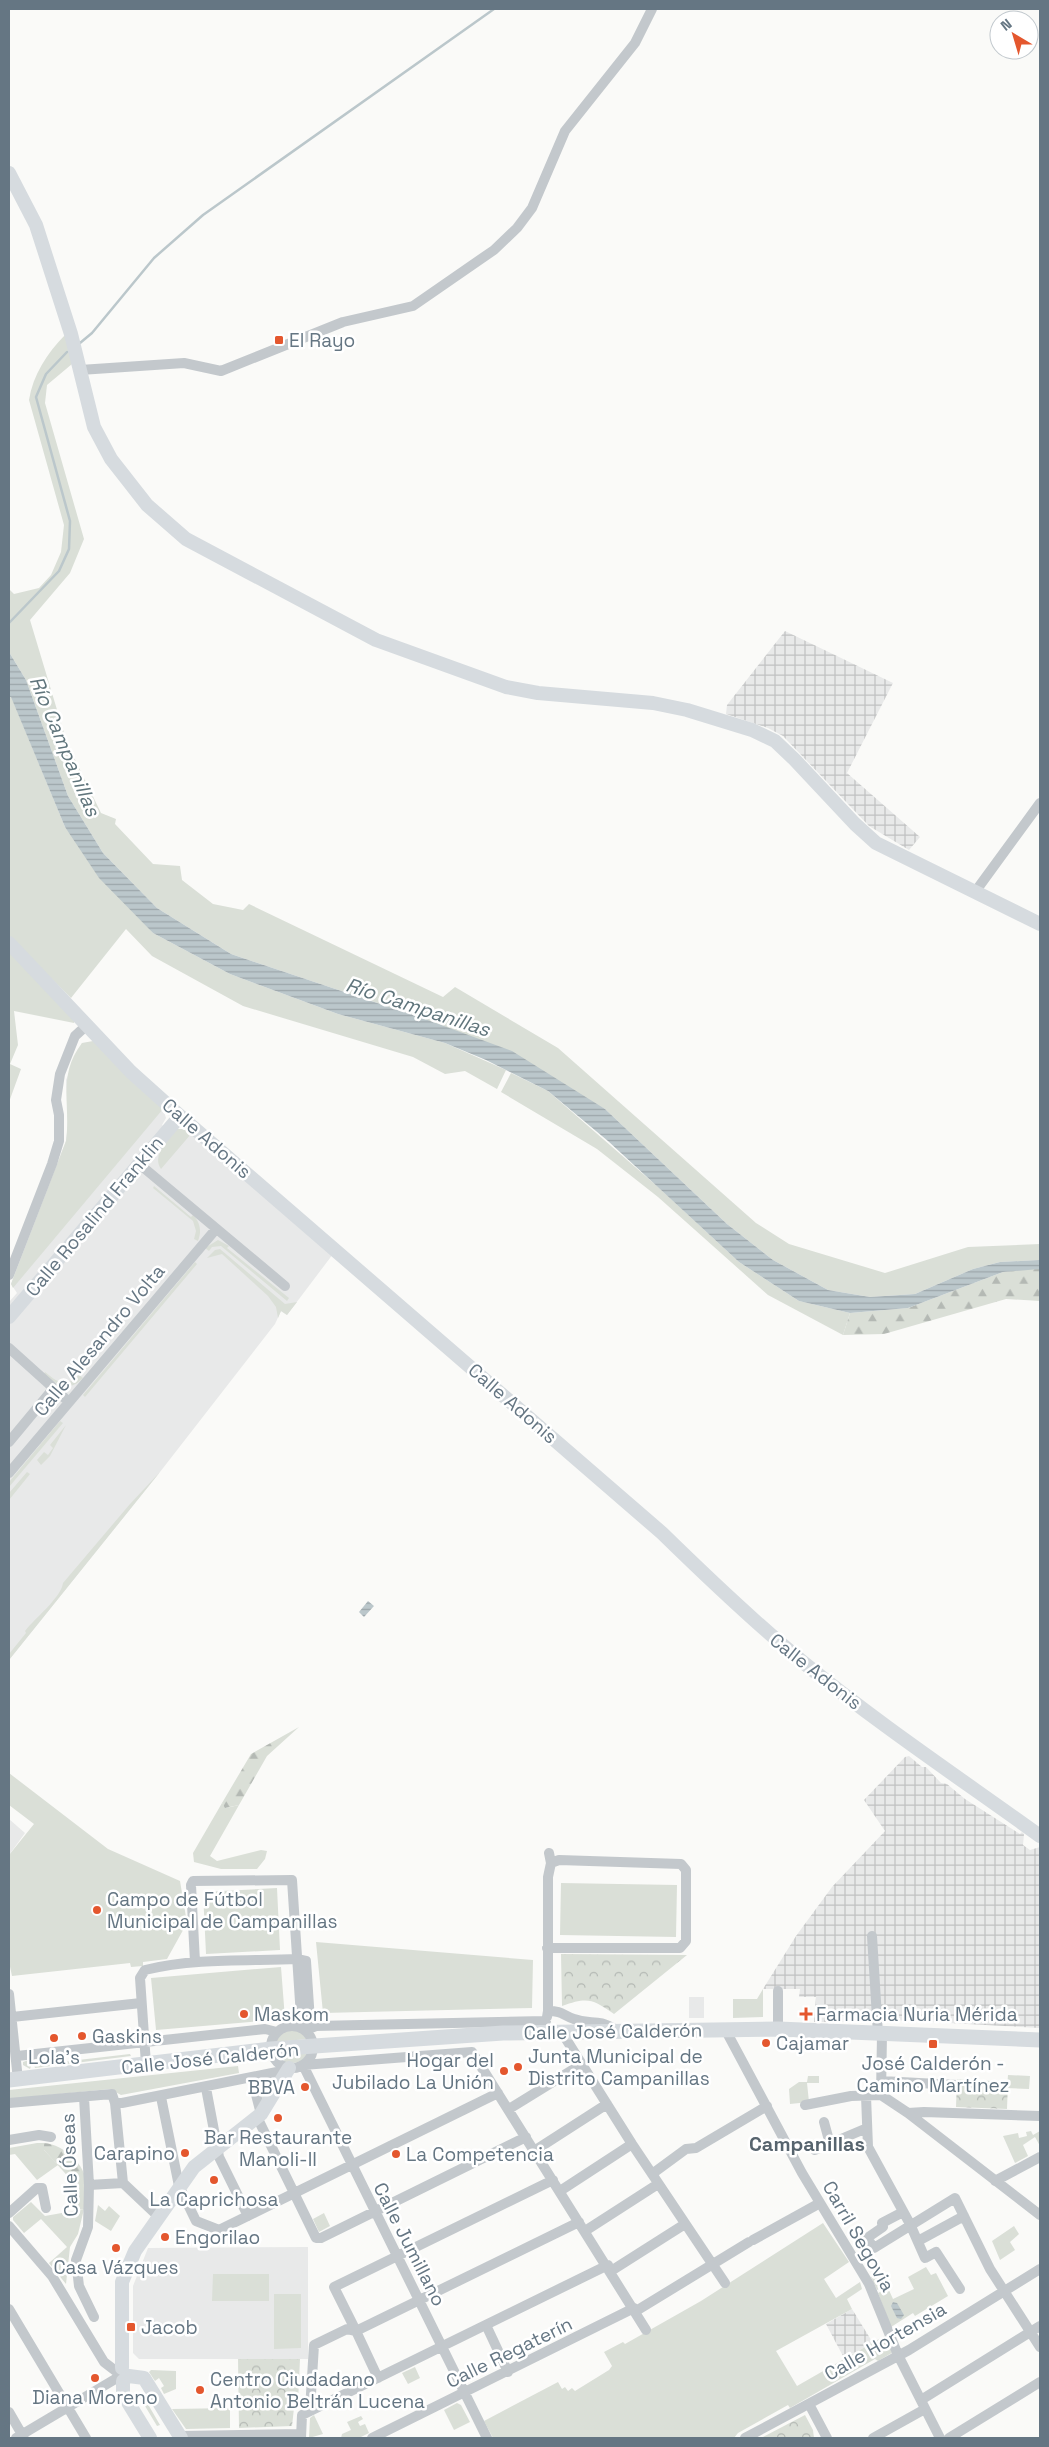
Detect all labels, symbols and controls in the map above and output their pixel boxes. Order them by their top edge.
north arrow [989,10,1039,60]
text: N [997,15,1015,35]
place label: El Rayo [289,328,355,353]
marker: El Rayo [273,334,285,346]
water label: Río Campanillas [24,672,107,821]
water label: Río Campanillas [343,971,495,1043]
street label: Calle Adonis [157,1093,257,1184]
street label: Calle Rosalind Franklin [20,1131,169,1302]
street label: Calle Alesandro Volta [28,1259,170,1422]
street label: Calle Adonis [463,1358,563,1449]
street label: Calle Adonis [764,1628,867,1715]
place label: Campo de Fútbol Municipal de Campanillas [107,1887,338,1934]
marker: Campo de Fútbol Municipal de Campanillas [91,1904,103,1916]
place label: Maskom [254,2002,329,2027]
place label: Farmacia Nuria Mérida [816,2002,1018,2027]
marker: Maskom [238,2008,250,2020]
marker: Farmacia Nuria Mérida [800,2008,812,2020]
street label: Calle José Calderón [523,2017,703,2046]
place label: Gaskins [92,2024,162,2049]
marker: Gaskins [76,2030,88,2042]
place label: Cajamar [776,2031,849,2056]
marker: Lola's [48,2032,60,2044]
street label: Calle José Calderón [120,2037,300,2080]
marker: Cajamar [760,2037,772,2049]
marker: José Calderón - Camino Martínez [927,2038,939,2050]
place label: Junta Municipal de Distrito Campanillas [528,2044,710,2091]
place label: Lola's [28,2045,80,2070]
place label: Hogar del Jubilado La Unión [332,2048,494,2095]
place label: José Calderón - Camino Martínez [857,2051,1009,2098]
marker: Junta Municipal de Distrito Campanillas [512,2061,524,2073]
marker: Hogar del Jubilado La Unión [498,2065,510,2077]
place label: BBVA [247,2075,295,2100]
marker: BBVA [299,2081,311,2093]
marker: Bar Restaurante Manoli-II [272,2112,284,2124]
street label: Calle Óseas [55,2113,84,2217]
place label: Bar Restaurante Manoli-II [204,2125,352,2172]
district label: Campanillas [749,2131,865,2157]
place label: Carapino [94,2141,175,2166]
place label: La Competencia [406,2142,554,2167]
marker: Carapino [179,2147,191,2159]
marker: La Competencia [390,2148,402,2160]
marker: La Caprichosa [208,2174,220,2186]
street label: Carril Segovia [817,2176,900,2296]
street label: Calle Jumillano [368,2178,451,2310]
place label: La Caprichosa [150,2187,279,2212]
place label: Engorilao [175,2225,260,2250]
marker: Engorilao [159,2231,171,2243]
marker: Casa Vázques [110,2242,122,2254]
place label: Casa Vázques [53,2255,179,2280]
street label: Calle Hortensia [820,2296,951,2386]
street label: Calle Regaterín [442,2311,576,2394]
place label: Jacob [141,2315,198,2340]
marker: Jacob [125,2321,137,2333]
place label: Centro Ciudadano Antonio Beltrán Lucena [210,2367,425,2414]
marker: Diana Moreno [89,2372,101,2384]
marker: Centro Ciudadano Antonio Beltrán Lucena [194,2384,206,2396]
place label: Diana Moreno [32,2385,158,2410]

